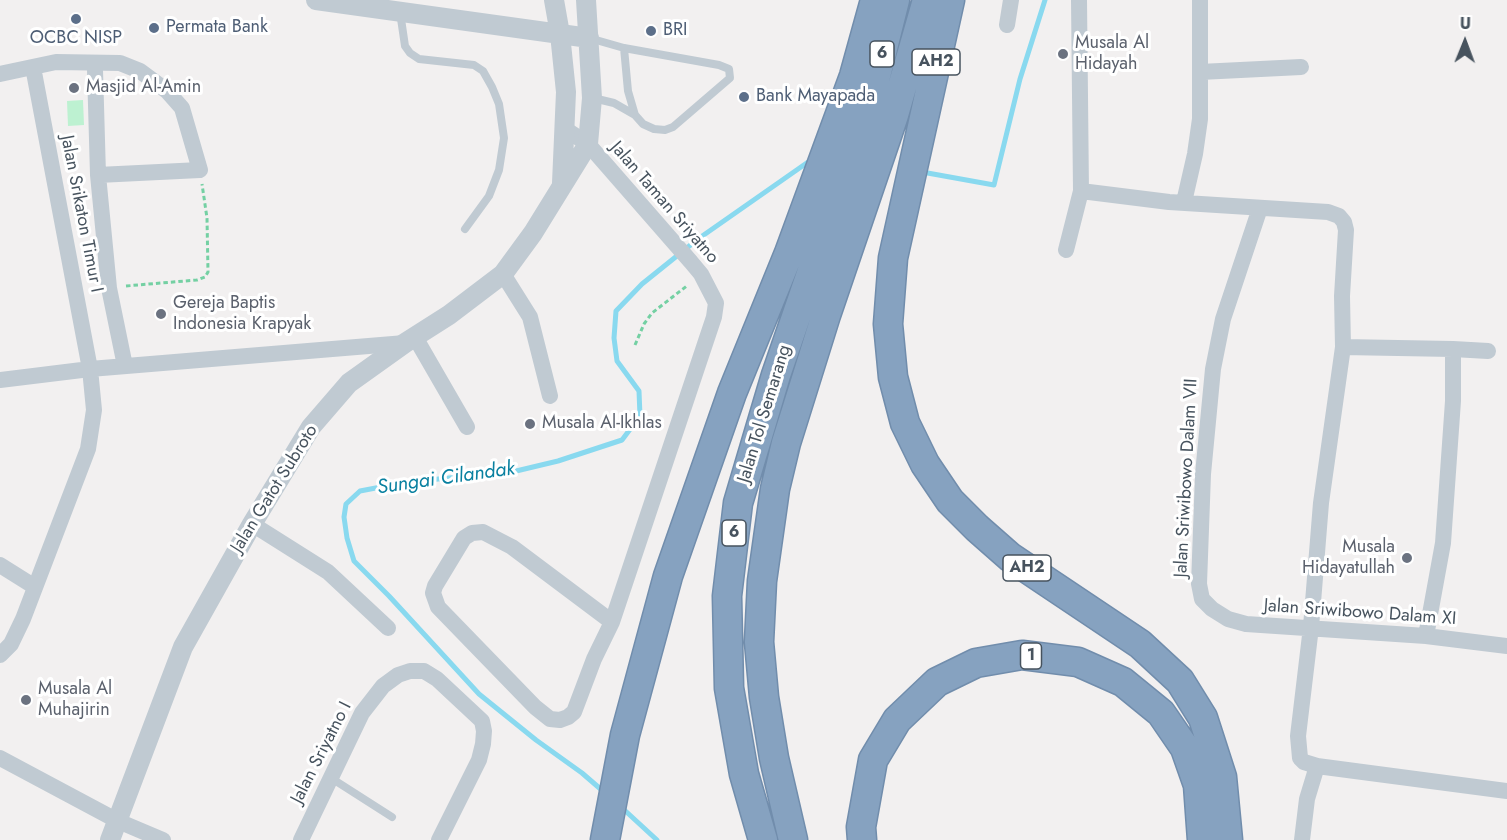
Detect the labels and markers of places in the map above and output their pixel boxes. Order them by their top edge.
marker: OCBC NISP [69,12,83,26]
place label: Permata Bank [166,17,268,39]
place label: BRI [663,20,688,42]
marker: Permata Bank [147,21,161,35]
marker: BRI [644,24,658,38]
place label: OCBC NISP [30,28,122,50]
place label: Musala Al Hidayah [1075,33,1149,76]
marker: Musala Al Hidayah [1056,47,1070,61]
place label: Masjid Al-Amin [86,77,201,99]
marker: Masjid Al-Amin [67,81,81,95]
place label: Bank Mayapada [756,86,875,108]
marker: Bank Mayapada [737,90,751,104]
place label: Gereja Baptis Indonesia Krapyak [173,293,311,336]
marker: Gereja Baptis Indonesia Krapyak [154,307,168,321]
place label: Musala Al-Ikhlas [542,413,662,435]
marker: Musala Al-Ikhlas [523,417,537,431]
place label: Musala Hidayatullah [1302,537,1395,580]
marker: Musala Hidayatullah [1400,551,1414,565]
place label: Musala Al Muhajirin [38,679,112,722]
marker: Musala Al Muhajirin [19,693,33,707]

